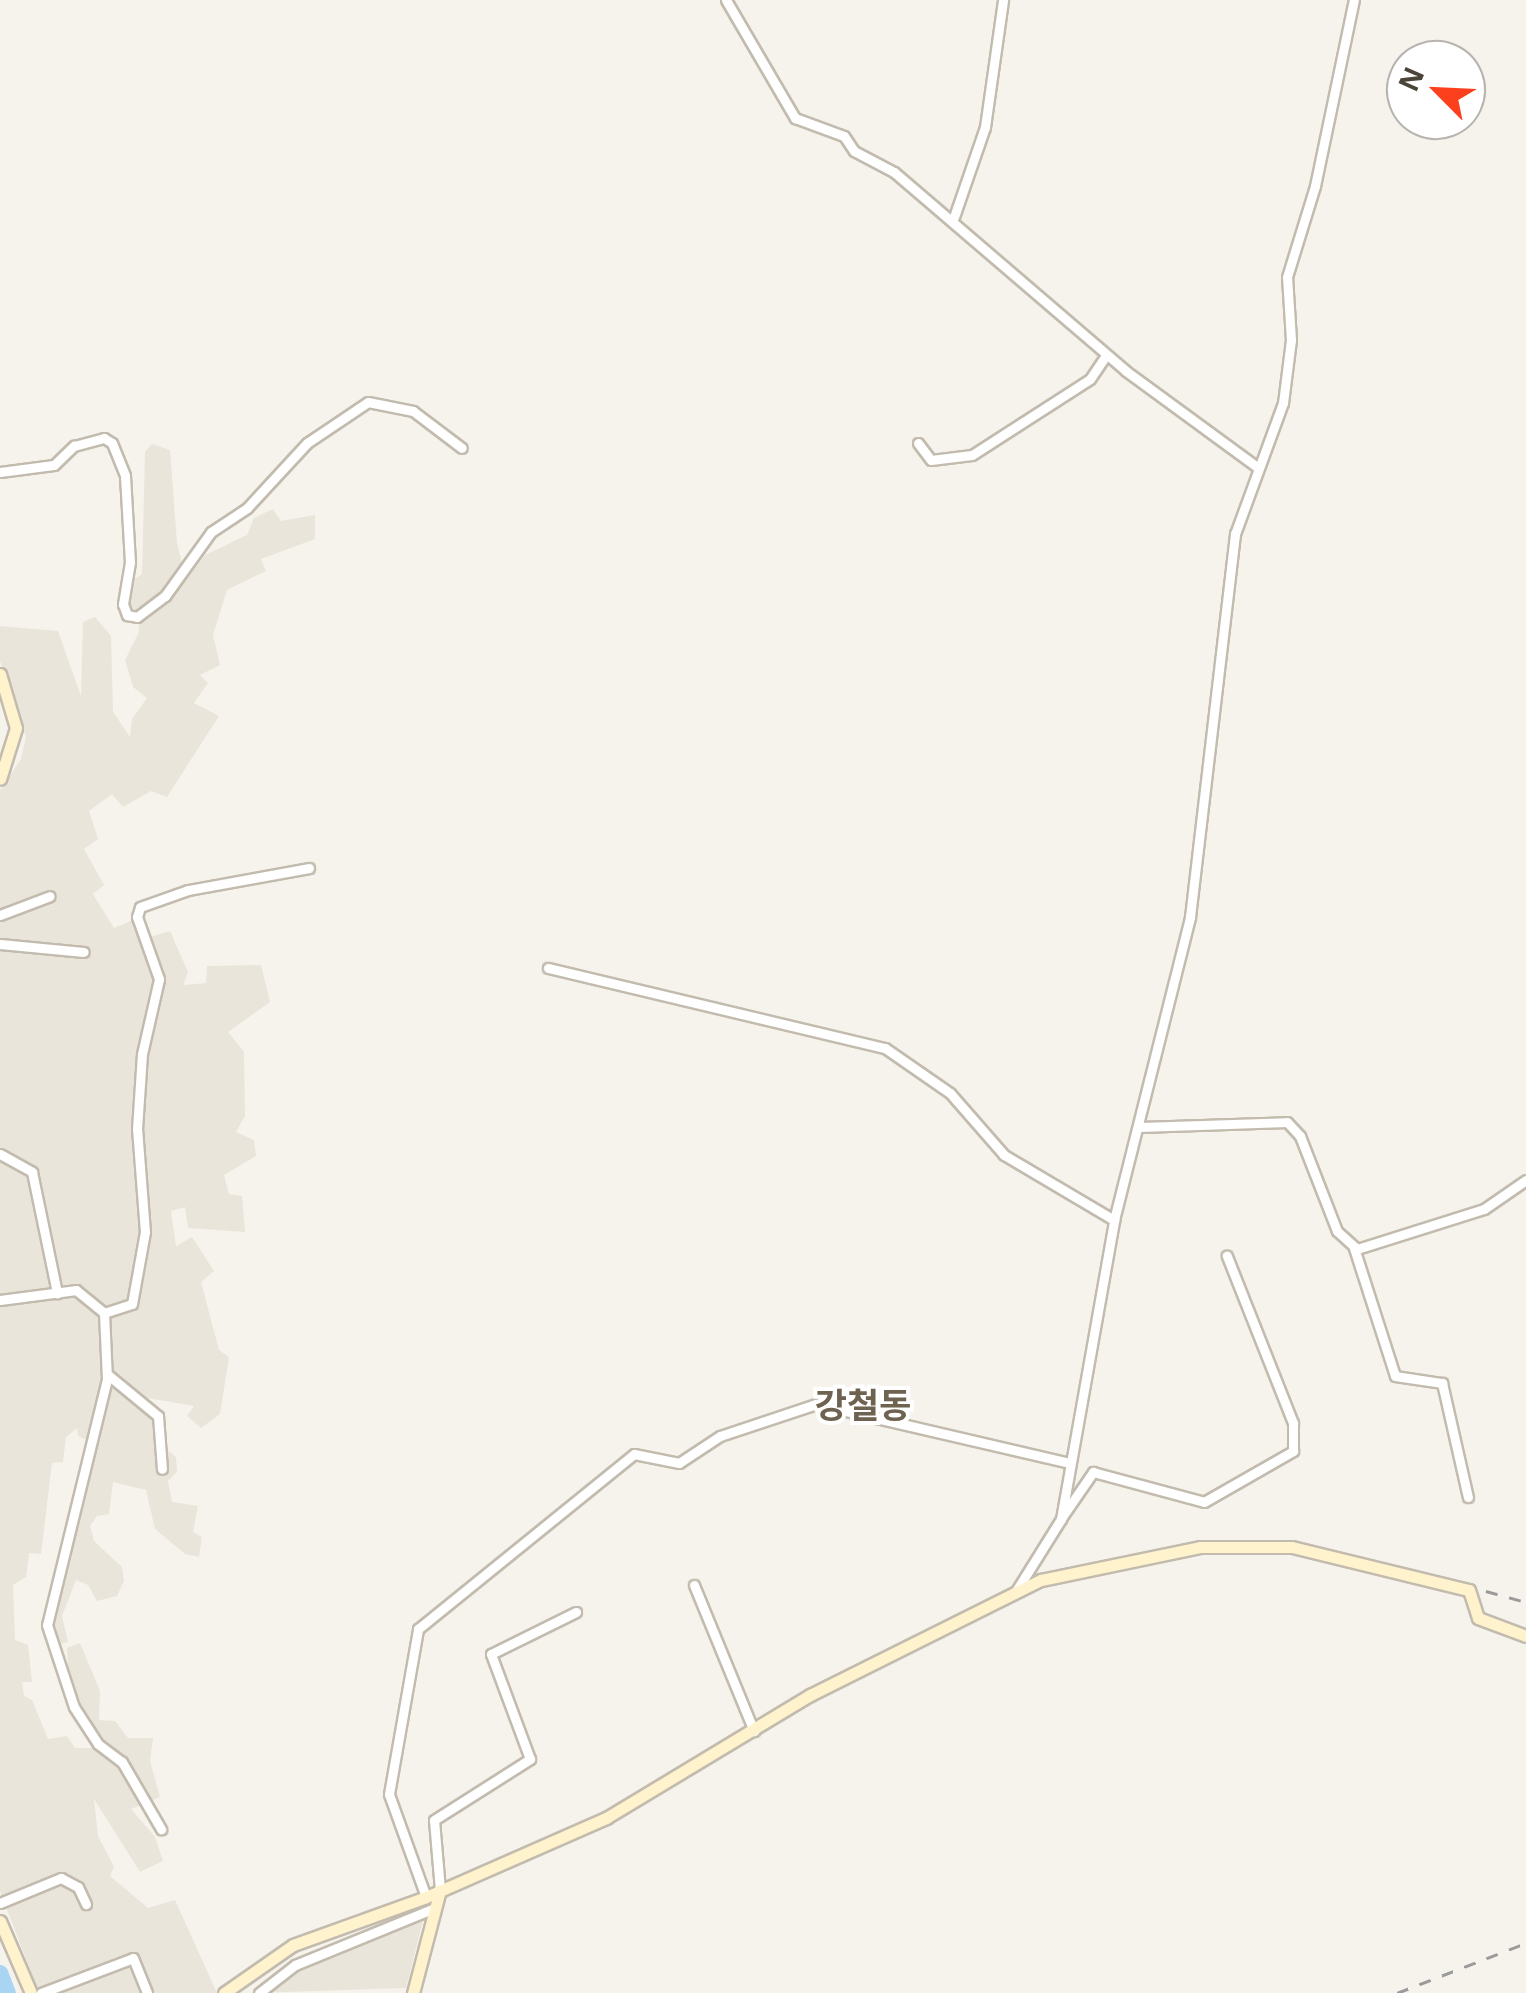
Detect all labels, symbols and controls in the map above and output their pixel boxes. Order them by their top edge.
north arrow [1386,40,1486,140]
text: N [1388,60,1432,97]
district label: 강철동 [815,1384,911,1426]

